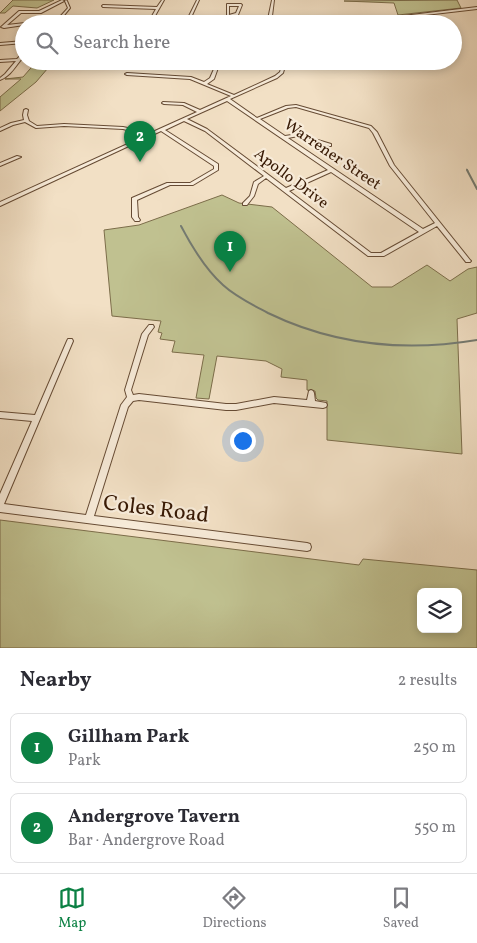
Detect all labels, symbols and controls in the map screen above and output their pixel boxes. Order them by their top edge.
search box [15,15,462,70]
icon: search [33,29,61,57]
text: Search here [73,30,170,56]
street label: Warrener Street [279,114,385,196]
pin: 2 [124,121,156,162]
street label: Apollo Drive [249,144,333,214]
pin: 1 [214,231,246,272]
your location [230,428,256,454]
street label: Coles Road [101,488,211,532]
map controls [417,588,462,633]
button: layers [417,588,462,633]
text: Nearby [20,666,91,695]
text: 2 results [398,670,457,692]
text: Gillham Park [68,724,189,750]
text: 1 [34,737,40,759]
text: 250 m [413,737,456,759]
text: Park [68,750,101,772]
text: Andergrove Tavern [68,804,240,830]
text: 2 [33,817,41,839]
text: 550 m [414,817,456,839]
text: Bar · Andergrove Road [68,830,225,852]
tab: Map [58,884,86,933]
tab: Directions [202,884,267,933]
tab: Saved [383,884,419,933]

